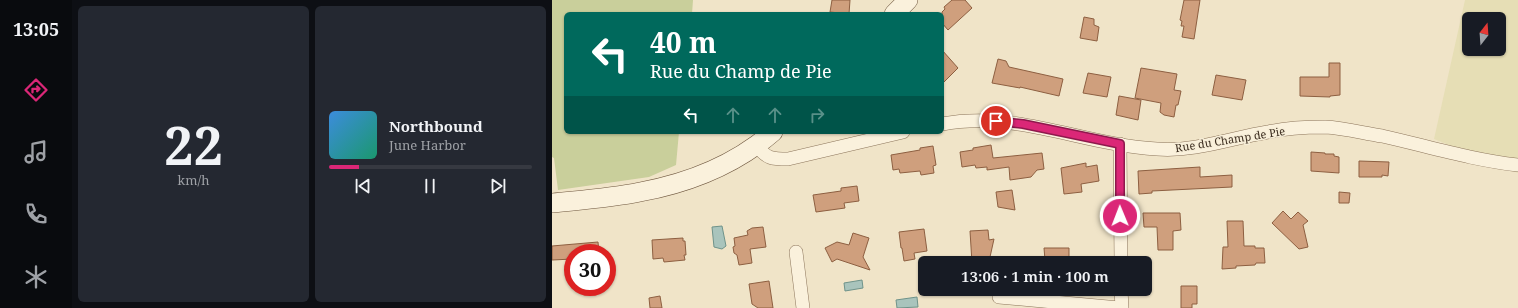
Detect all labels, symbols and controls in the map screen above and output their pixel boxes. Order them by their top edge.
north arrow [1462,12,1506,56]
map controls [1462,12,1506,56]
text: 13:05 [13,17,59,41]
text: 40 m [650,23,717,61]
icon: left [584,28,636,80]
text: Rue du Champ de Pie [650,59,832,83]
icon: directions [22,76,50,104]
icon: left [680,104,702,126]
icon: ahead [722,104,744,126]
icon: ahead [764,104,786,126]
icon: right [806,104,828,126]
pin [979,104,1013,138]
text: 22 [164,109,223,180]
icon: arrive [985,110,1007,132]
text: Northbound [389,116,483,136]
street label: Rue du Champ de Pie [1174,123,1286,155]
text: June Harbor [389,136,466,154]
icon: music [22,138,50,166]
text: km/h [178,171,209,189]
icon: previous [352,175,374,197]
icon: pause [419,175,441,197]
icon: next [487,175,509,197]
position arrow [1099,195,1141,237]
icon: phone [22,200,50,228]
speed limit sign: 30 [564,244,616,296]
icon: climate [22,263,50,291]
text: 13:06 · 1 min · 100 m [961,266,1109,286]

